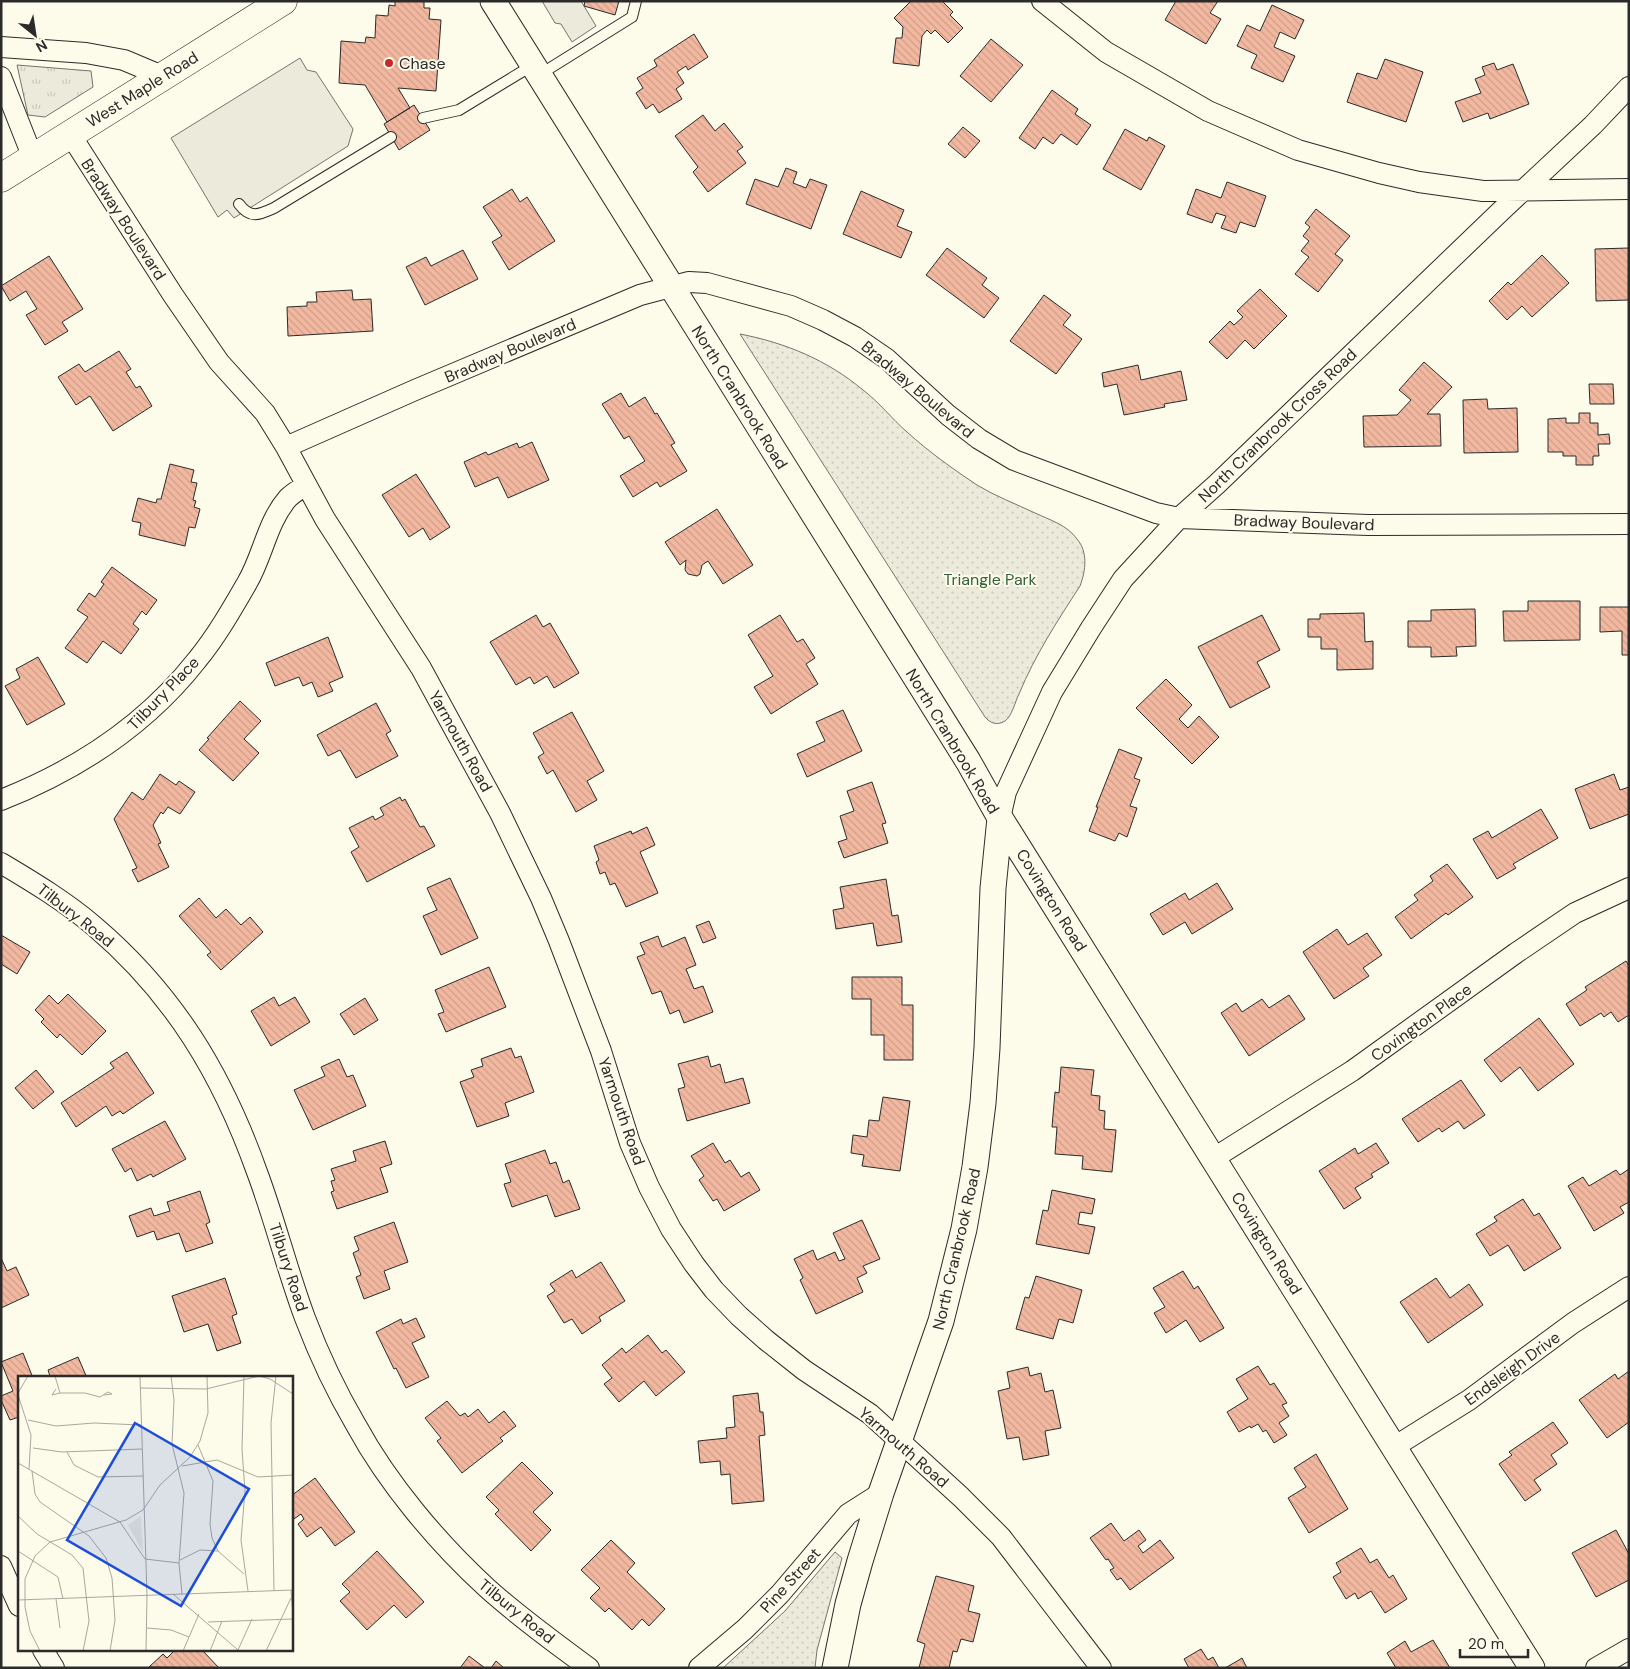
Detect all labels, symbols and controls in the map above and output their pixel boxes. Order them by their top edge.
north arrow [10,10,60,60]
text: N [33,36,50,57]
street label: West Maple Road [82,47,202,132]
place label: Chase [399,53,446,74]
marker: Chase [383,57,395,69]
street label: Bradway Boulevard [76,154,171,284]
street label: Bradway Boulevard [441,313,579,388]
street label: North Cranbrook Road [687,321,792,473]
street label: Bradway Boulevard [857,336,978,443]
street label: North Cranbrook Cross Road [1194,344,1361,507]
street label: Bradway Boulevard [1233,510,1375,535]
park label: Triangle Park [943,569,1037,590]
street label: Tilbury Place [123,652,204,735]
street label: North Cranbrook Road [901,665,1004,818]
street label: Yarmouth Road [424,687,497,796]
street label: Covington Road [1012,845,1092,956]
street label: Tilbury Road [33,879,118,952]
street label: Covington Place [1367,979,1476,1066]
street label: Yarmouth Road [593,1054,650,1168]
street label: North Cranbrook Road [928,1166,985,1332]
street label: Covington Road [1227,1188,1307,1299]
street label: Tilbury Road [264,1220,313,1314]
street label: Endsleigh Drive [1460,1327,1564,1410]
inset map [18,1376,292,1652]
street label: Yarmouth Road [854,1403,953,1492]
street label: Pine Street [755,1543,825,1617]
street label: Tilbury Road [474,1574,559,1648]
scale bar [1460,1626,1528,1658]
text: 20 m [1468,1634,1504,1654]

